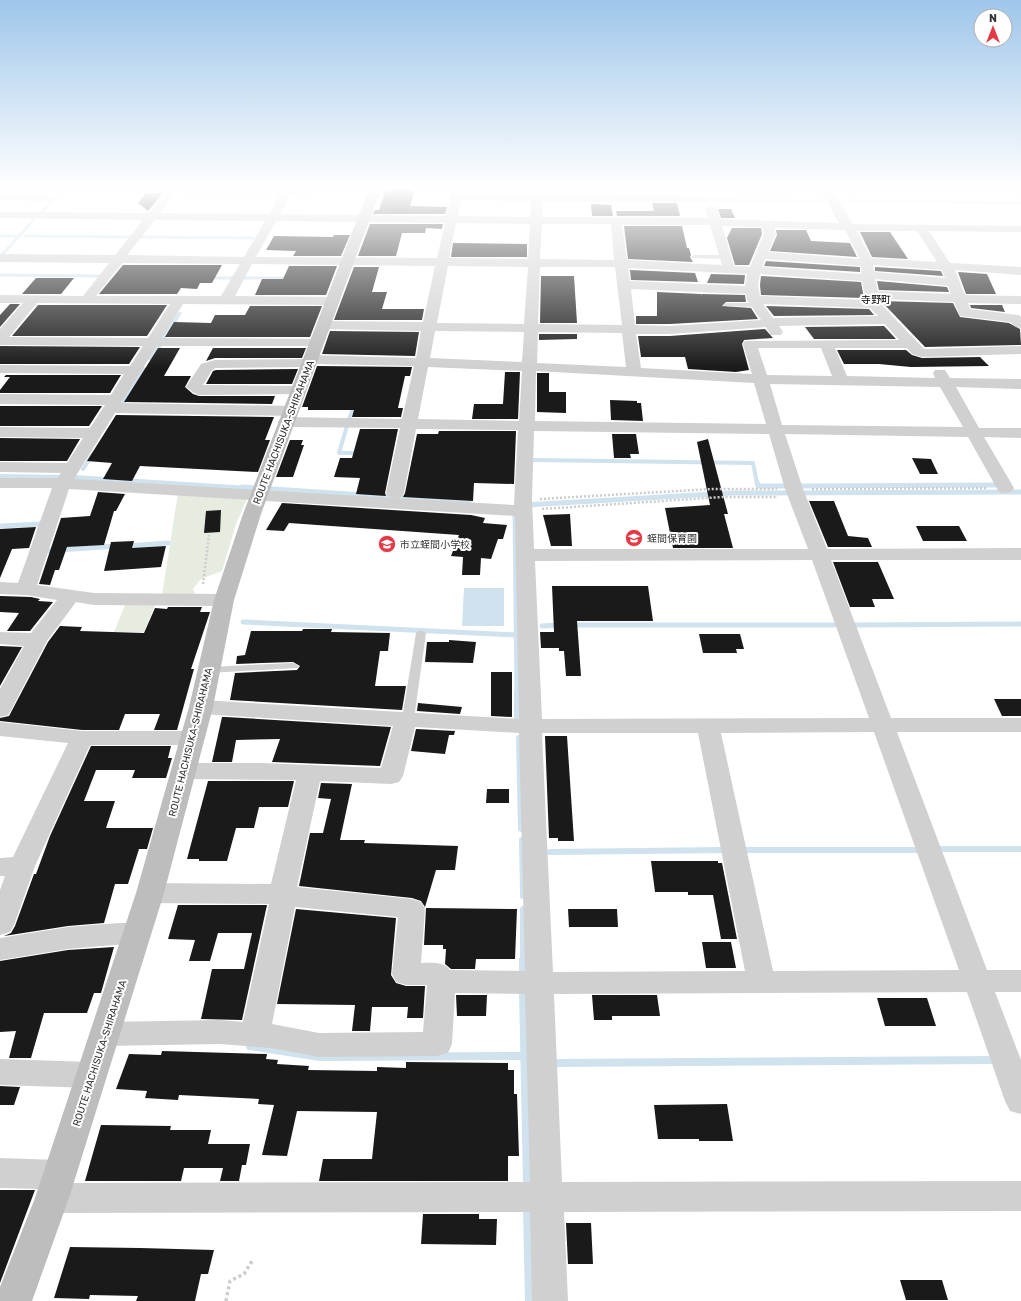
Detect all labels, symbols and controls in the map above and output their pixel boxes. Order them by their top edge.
north arrow [973,8,1013,48]
text: N [989,12,997,25]
district label: 寺野町 [861,294,891,306]
street label: ROUTE HACHISUKA-SHIRAHAMA [251,358,317,506]
school or university icon: 蛭間保育園 [624,528,644,548]
place label: 蛭間保育園 [647,533,697,545]
school or university icon: 市立蛭間小学校 [377,534,397,554]
place label: 市立蛭間小学校 [400,539,470,551]
street label: ROUTE HACHISUKA-SHIRAHAMA [167,666,215,818]
street label: ROUTE HACHISUKA-SHIRAHAMA [71,978,129,1128]

